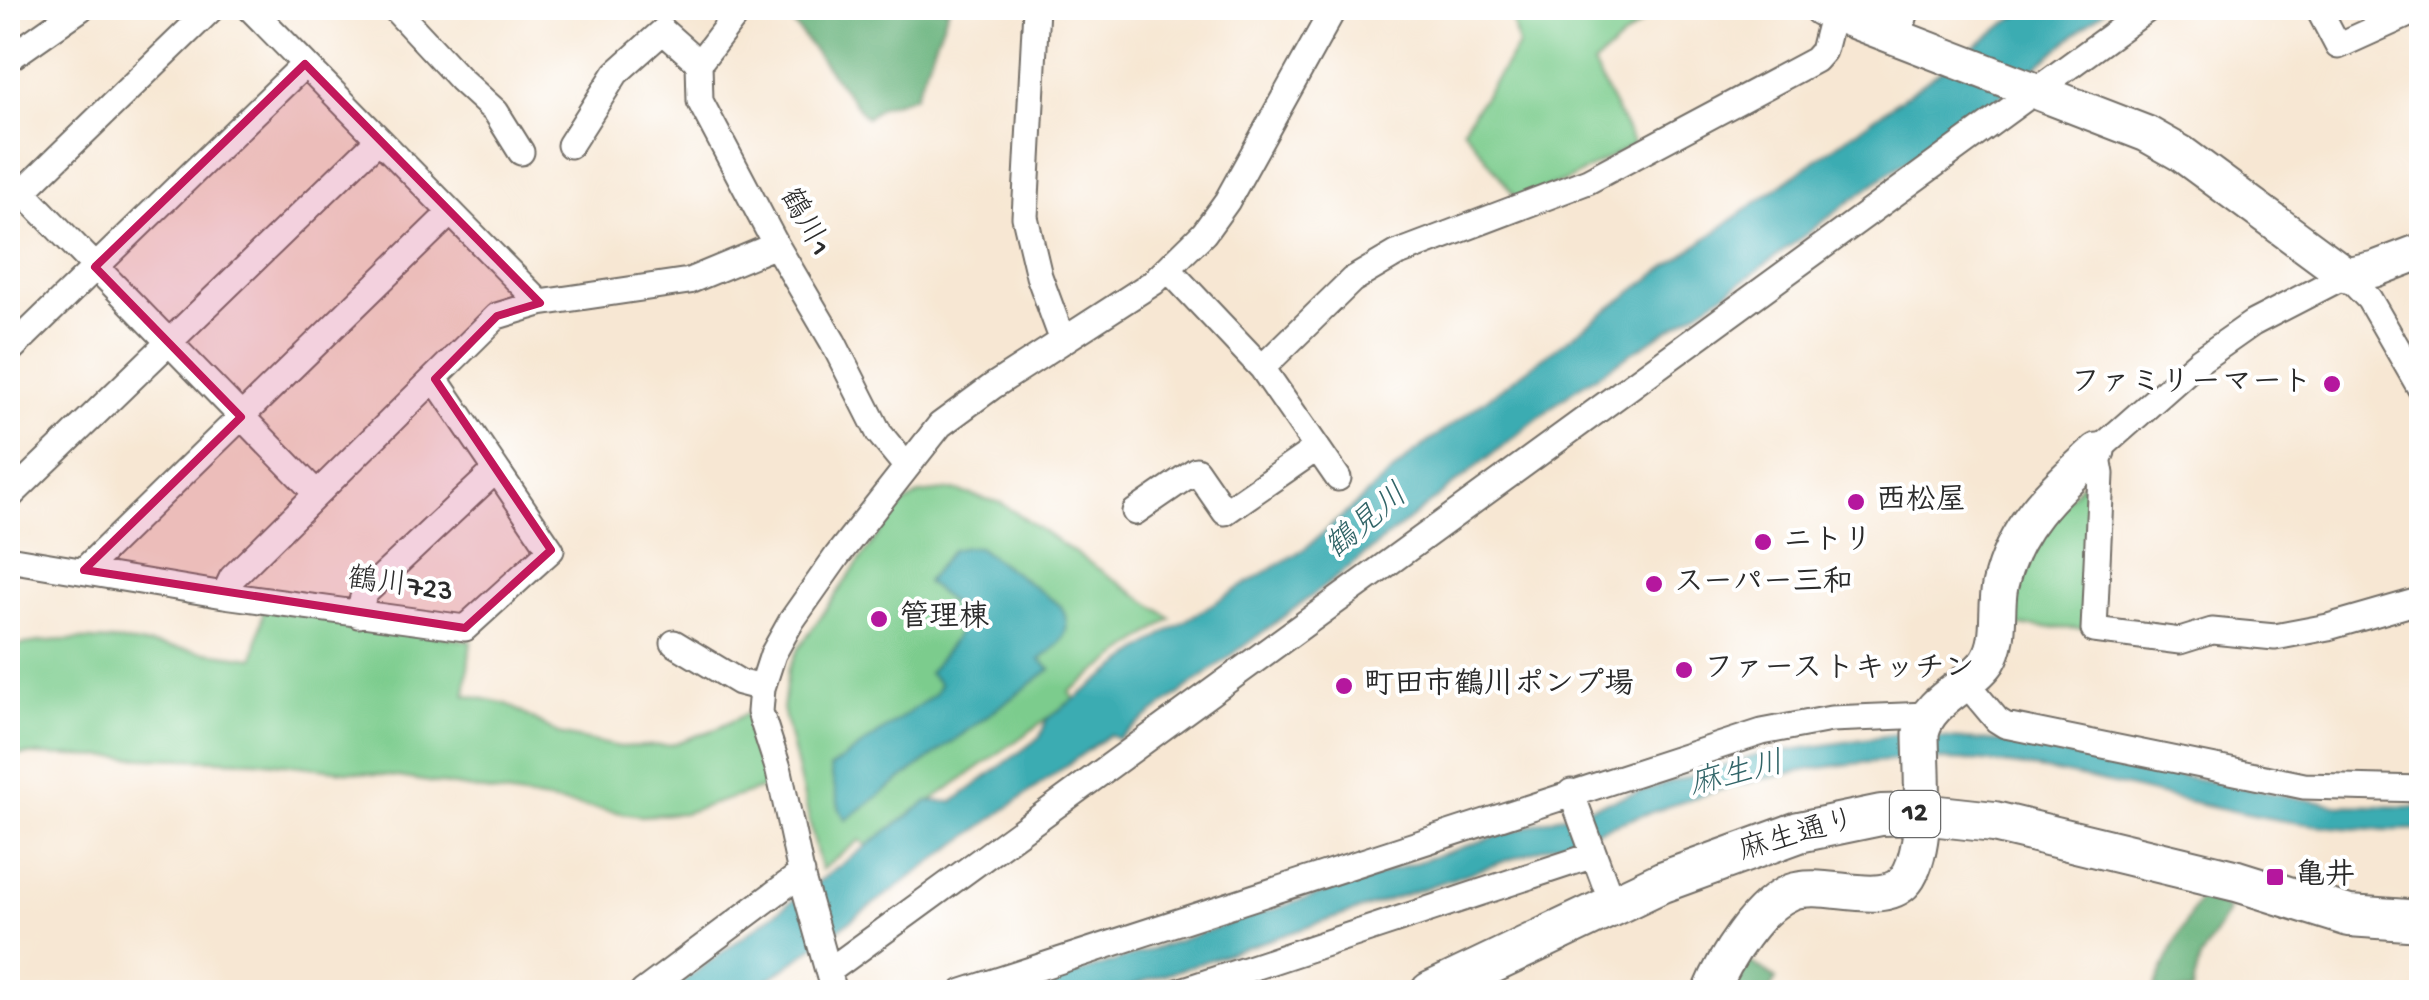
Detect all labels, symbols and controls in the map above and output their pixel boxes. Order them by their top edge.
street label: 鶴川1 [770,182,838,263]
place label: ファミリーマート [2071,367,2312,402]
marker: ファミリーマート [2321,373,2343,395]
water label: 鶴見川 [1318,476,1417,568]
place label: 西松屋 [1876,484,1966,520]
marker: 西松屋 [1845,491,1867,513]
place label: ニトリ [1783,525,1873,560]
marker: ニトリ [1752,531,1774,553]
street label: 鶴川723 [345,561,455,611]
place label: スーパー三和 [1674,565,1853,602]
marker: スーパー三和 [1643,573,1665,595]
place label: 管理棟 [899,600,989,637]
marker: 管理棟 [868,608,890,630]
place label: ファーストキッチン [1704,653,1975,688]
marker: ファーストキッチン [1673,659,1695,681]
place label: 町田市鶴川ポンプ場 [1364,667,1634,704]
marker: 町田市鶴川ポンプ場 [1333,675,1355,697]
water label: 麻生川 [1686,745,1788,806]
road number: 12 [1890,791,1940,837]
street label: 麻生通り [1735,802,1860,870]
place label: 亀井 [2295,858,2355,895]
marker: 亀井 [2264,866,2286,888]

